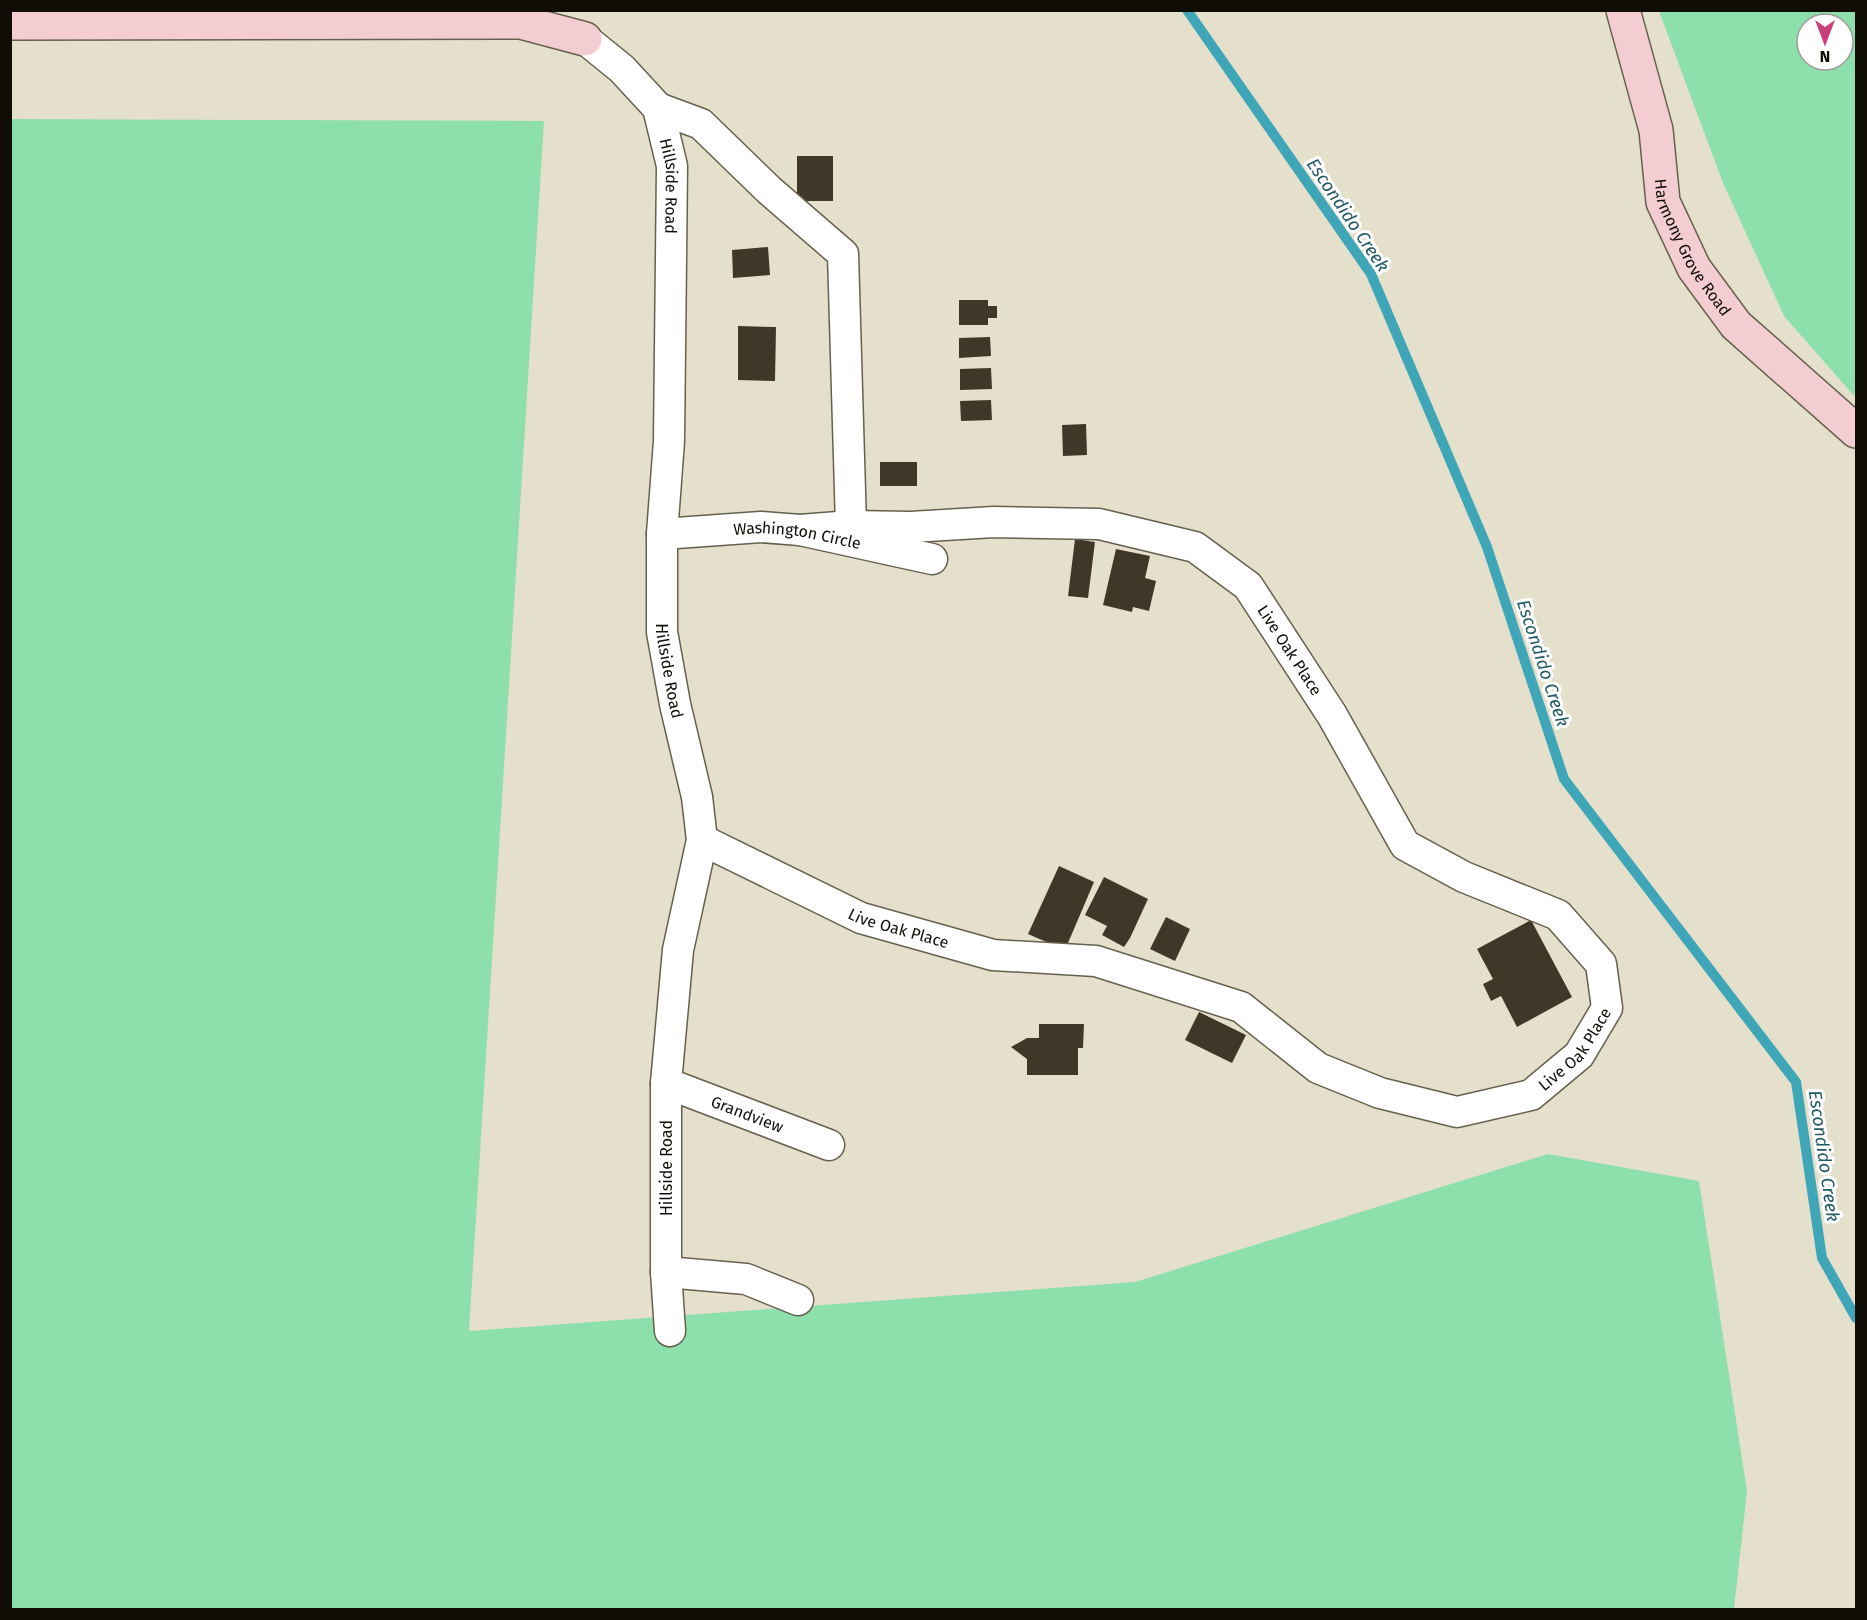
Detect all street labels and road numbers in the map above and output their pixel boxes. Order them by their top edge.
street label: Hillside Road [656,136,681,234]
street label: Harmony Grove Road [1651,178,1735,320]
street label: Washington Circle [733,518,863,553]
street label: Live Oak Place [1253,602,1326,699]
street label: Hillside Road [652,623,687,720]
street label: Live Oak Place [845,904,951,952]
street label: Live Oak Place [1535,1004,1615,1095]
street label: Grandview [708,1092,787,1137]
street label: Hillside Road [657,1120,676,1216]

